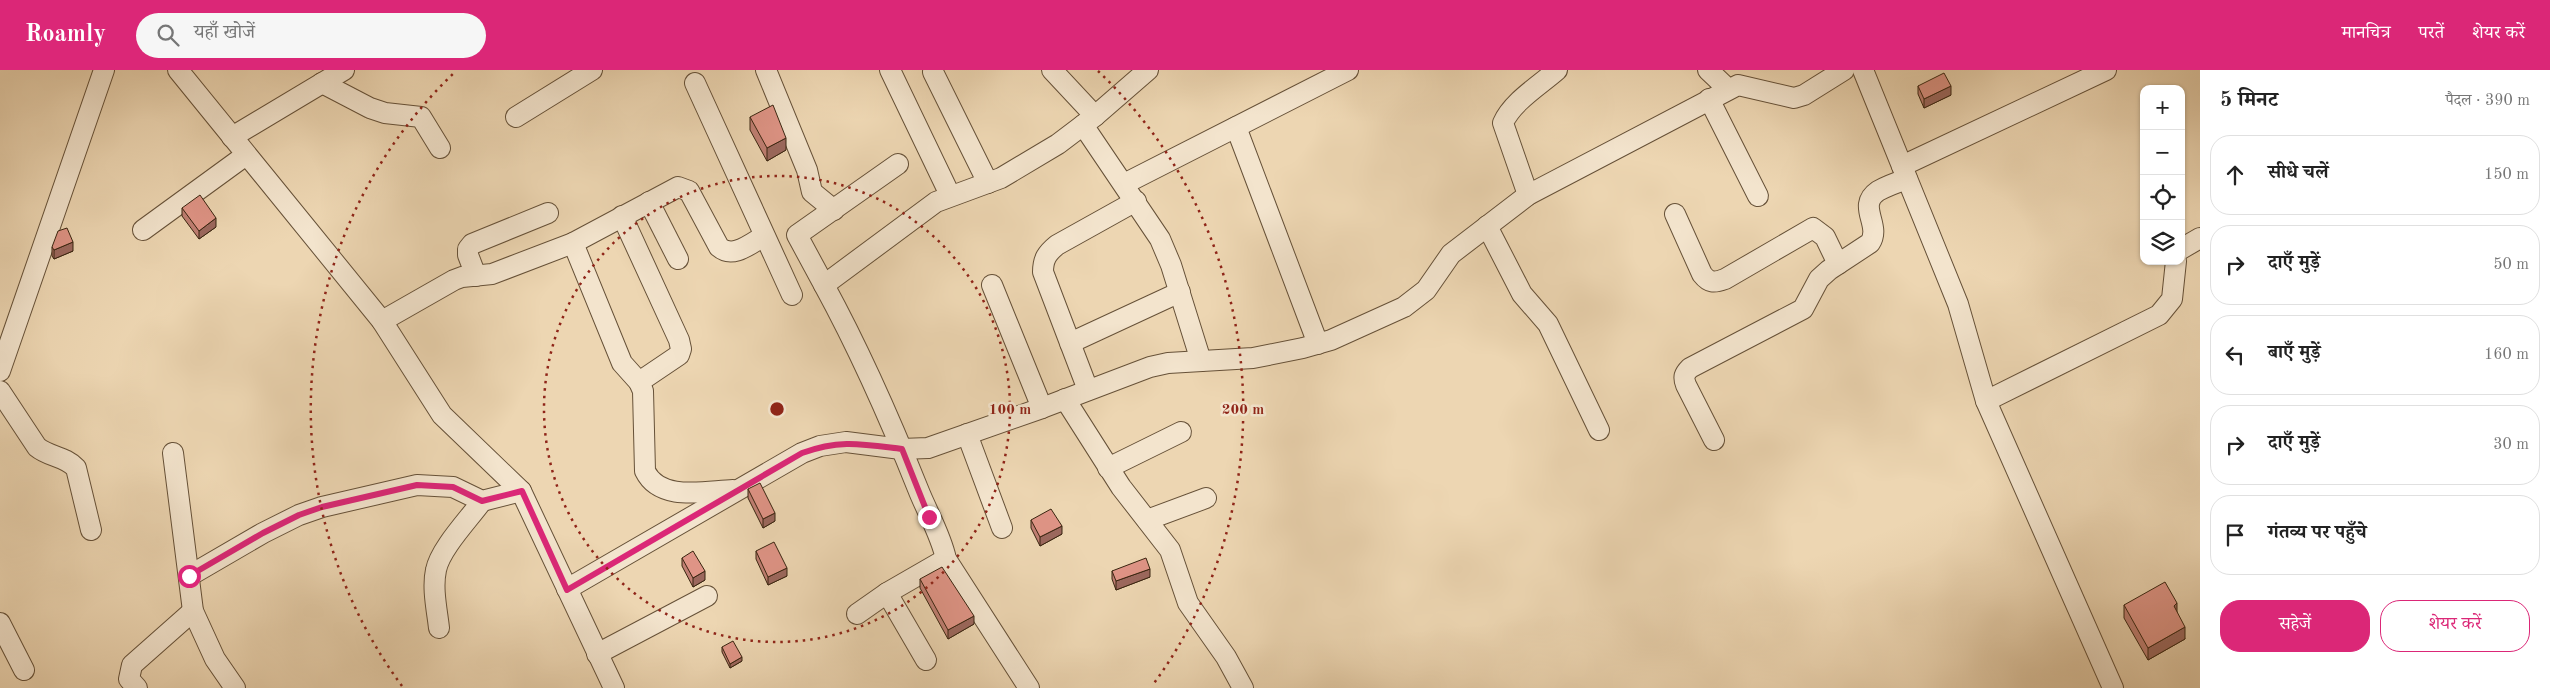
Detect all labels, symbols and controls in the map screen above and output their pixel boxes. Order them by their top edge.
search box [136,13,486,58]
icon: search [154,21,182,49]
text: Roamly [25,23,106,47]
text: यहाँ खोजें [194,24,255,43]
text: मानचित्र [2342,24,2391,42]
text: परतें [2419,24,2444,42]
text: शेयर करें [2472,24,2525,42]
map controls [2140,85,2185,265]
button: + [2140,85,2185,130]
text: 5 मिनट [2220,90,2278,111]
text: पैदल · 390 m [2445,93,2530,109]
button: − [2140,130,2185,175]
icon: ahead [2221,161,2249,189]
text: सीधे चलें [2268,164,2328,183]
text: 150 m [2484,167,2529,183]
button: locate [2140,175,2185,220]
button: layers [2140,220,2185,265]
icon: right [2221,251,2249,279]
text: दाएँ मुड़ें [2268,254,2320,273]
text: 50 m [2493,257,2529,273]
icon: left [2221,341,2249,369]
text: बाएँ मुड़ें [2268,344,2320,363]
text: 160 m [2484,347,2529,363]
centre of rings [768,400,786,418]
text: 100 m [989,403,1031,418]
text: 200 m [1222,403,1264,418]
icon: right [2221,431,2249,459]
text: दाएँ मुड़ें [2268,434,2320,453]
text: 30 m [2493,437,2529,453]
route end [918,506,941,529]
icon: arrive [2221,521,2249,549]
text: गंतव्य पर पहुँचे [2268,524,2367,543]
route start [178,565,201,588]
button: सहेजें [2220,600,2370,652]
button: शेयर करें [2380,600,2530,652]

